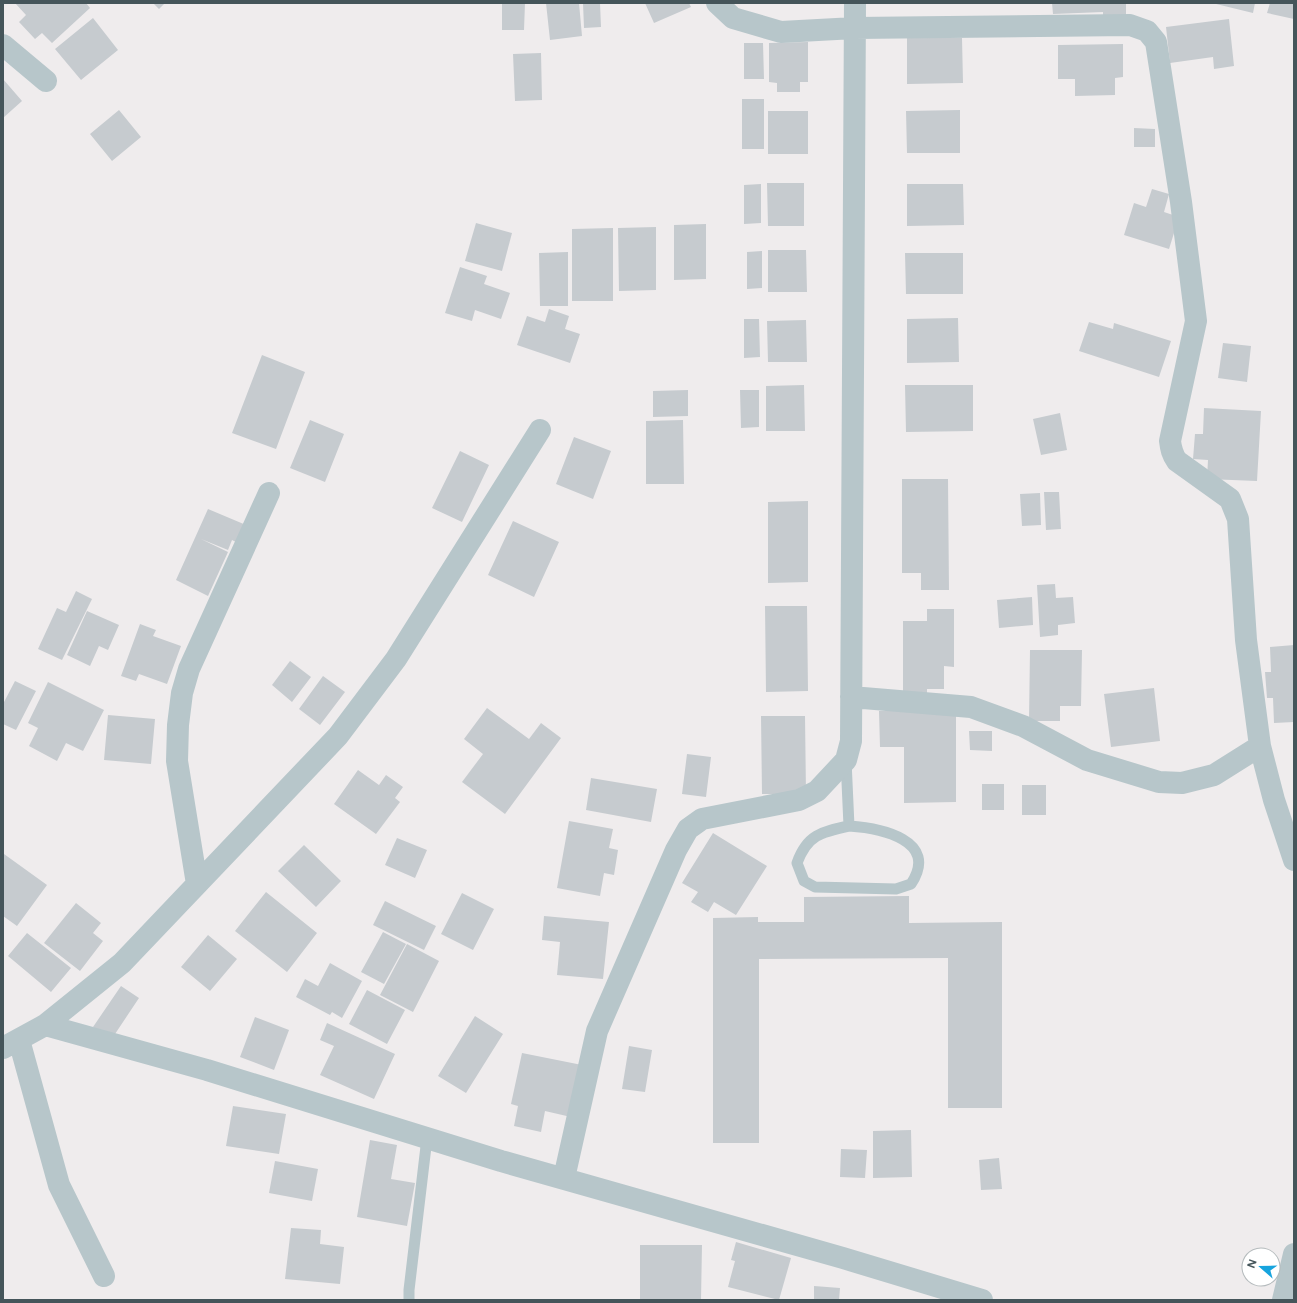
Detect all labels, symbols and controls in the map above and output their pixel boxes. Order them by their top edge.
north arrow [1241,1247,1281,1287]
text: N [1245,1258,1260,1270]

